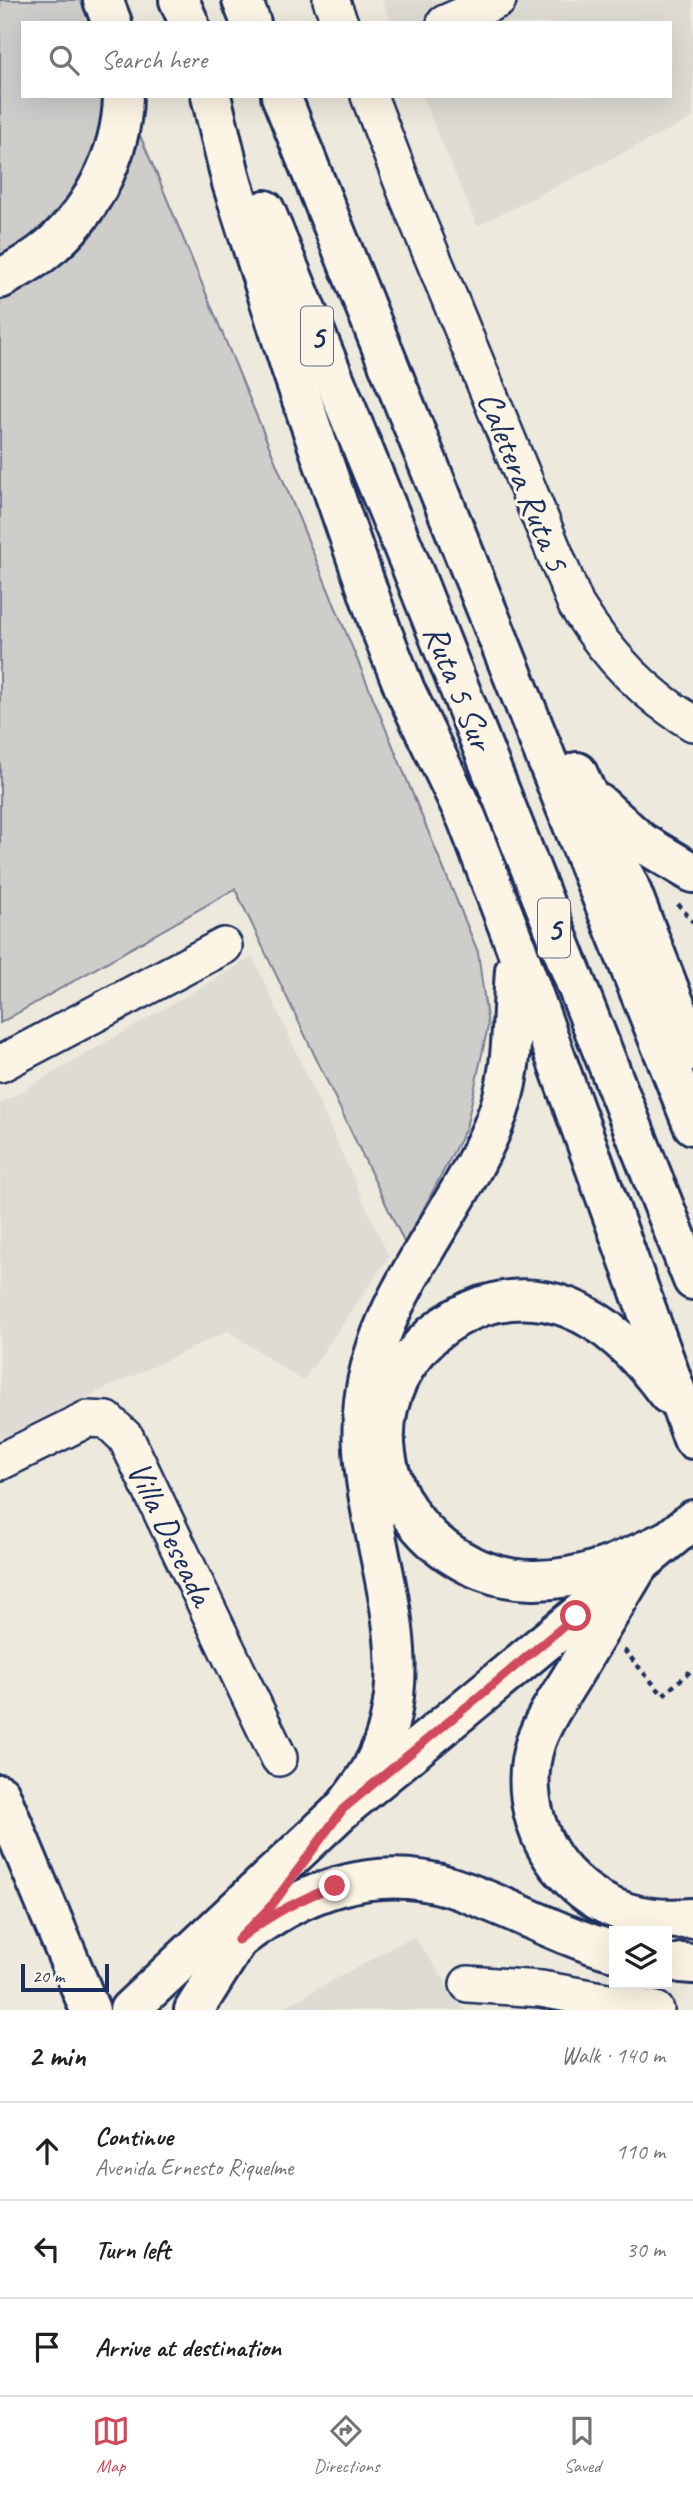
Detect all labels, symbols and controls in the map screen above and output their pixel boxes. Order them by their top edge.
search box [21,21,672,98]
icon: search [45,41,83,79]
text: Search here [101,43,207,76]
road number: 5 [301,306,333,366]
street label: Caletera Ruta 5 [467,385,581,580]
street label: Ruta 5 Sur [413,618,505,759]
road number: 5 [538,898,570,958]
street label: Villa Deseada [116,1454,226,1615]
route start [560,1600,591,1631]
route end [319,1870,350,1901]
map controls [609,1926,672,1989]
button: layers [609,1926,672,1989]
scale bar [21,1961,108,1993]
text: 20 m [32,1964,64,1988]
text: 2 min [28,2037,85,2075]
text: Walk · 140 m [561,2041,665,2070]
text: Continue [95,2120,173,2153]
icon: ahead [28,2132,66,2170]
text: 110 m [616,2137,665,2166]
text: Avenida Ernesto Riquelme [95,2153,293,2182]
icon: left [28,2230,66,2268]
text: Turn left [95,2233,170,2266]
text: 30 m [626,2235,665,2264]
icon: arrive [28,2328,66,2366]
text: Arrive at destination [95,2331,281,2364]
tab: Map [92,2412,130,2478]
tab: Directions [313,2412,380,2478]
tab: Saved [563,2412,601,2478]

